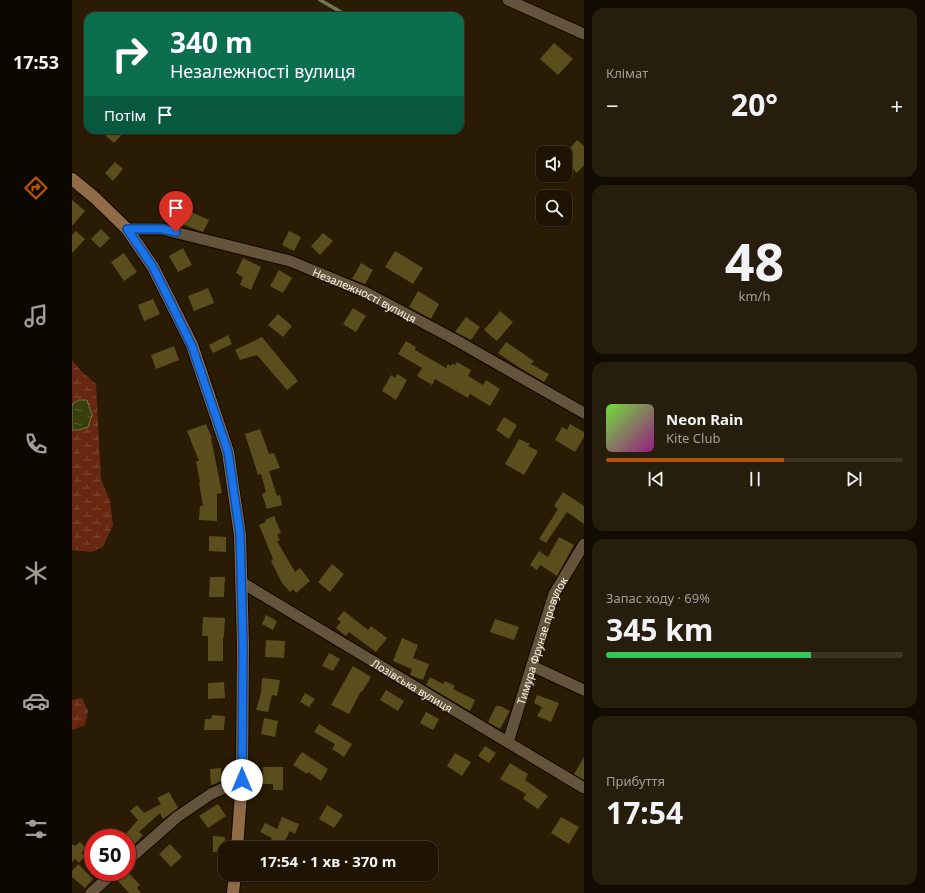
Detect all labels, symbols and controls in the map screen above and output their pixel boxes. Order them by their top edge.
text: 340 m [170,23,253,61]
icon: right [104,28,156,80]
text: 17:53 [13,50,59,74]
text: Незалежності вулиця [170,59,356,83]
text: Клімат [606,64,648,82]
text: 20° [731,84,778,125]
text: − [606,90,619,120]
text: + [890,90,903,120]
icon: arrive [154,104,176,126]
text: Потім [104,105,146,125]
map controls [536,146,572,226]
button: sound [536,146,572,182]
icon: directions [22,174,50,202]
button: search [536,190,572,226]
pin [159,191,193,232]
icon: arrive [165,197,187,219]
text: 48 [725,225,784,296]
street label: Незалежності вулиця [310,264,420,326]
text: km/h [739,287,770,305]
icon: music [22,302,50,330]
text: Neon Rain [666,409,743,429]
text: Kite Club [666,429,720,447]
icon: phone [22,430,50,458]
icon: previous [645,468,667,490]
icon: pause [744,468,766,490]
icon: next [843,468,865,490]
icon: climate [22,559,50,587]
street label: Тимура Фрунзе провулок [513,574,570,706]
text: Запас ходу · 69% [606,589,710,607]
text: 345 km [606,609,713,650]
street label: Лозівська вулиця [369,655,456,715]
icon: car [22,687,50,715]
position arrow [221,759,263,801]
text: Прибуття [606,772,665,790]
text: 17:54 [606,792,683,833]
icon: filters [22,815,50,843]
speed limit sign: 50 [84,829,136,881]
text: 17:54 · 1 хв · 370 m [260,851,396,871]

